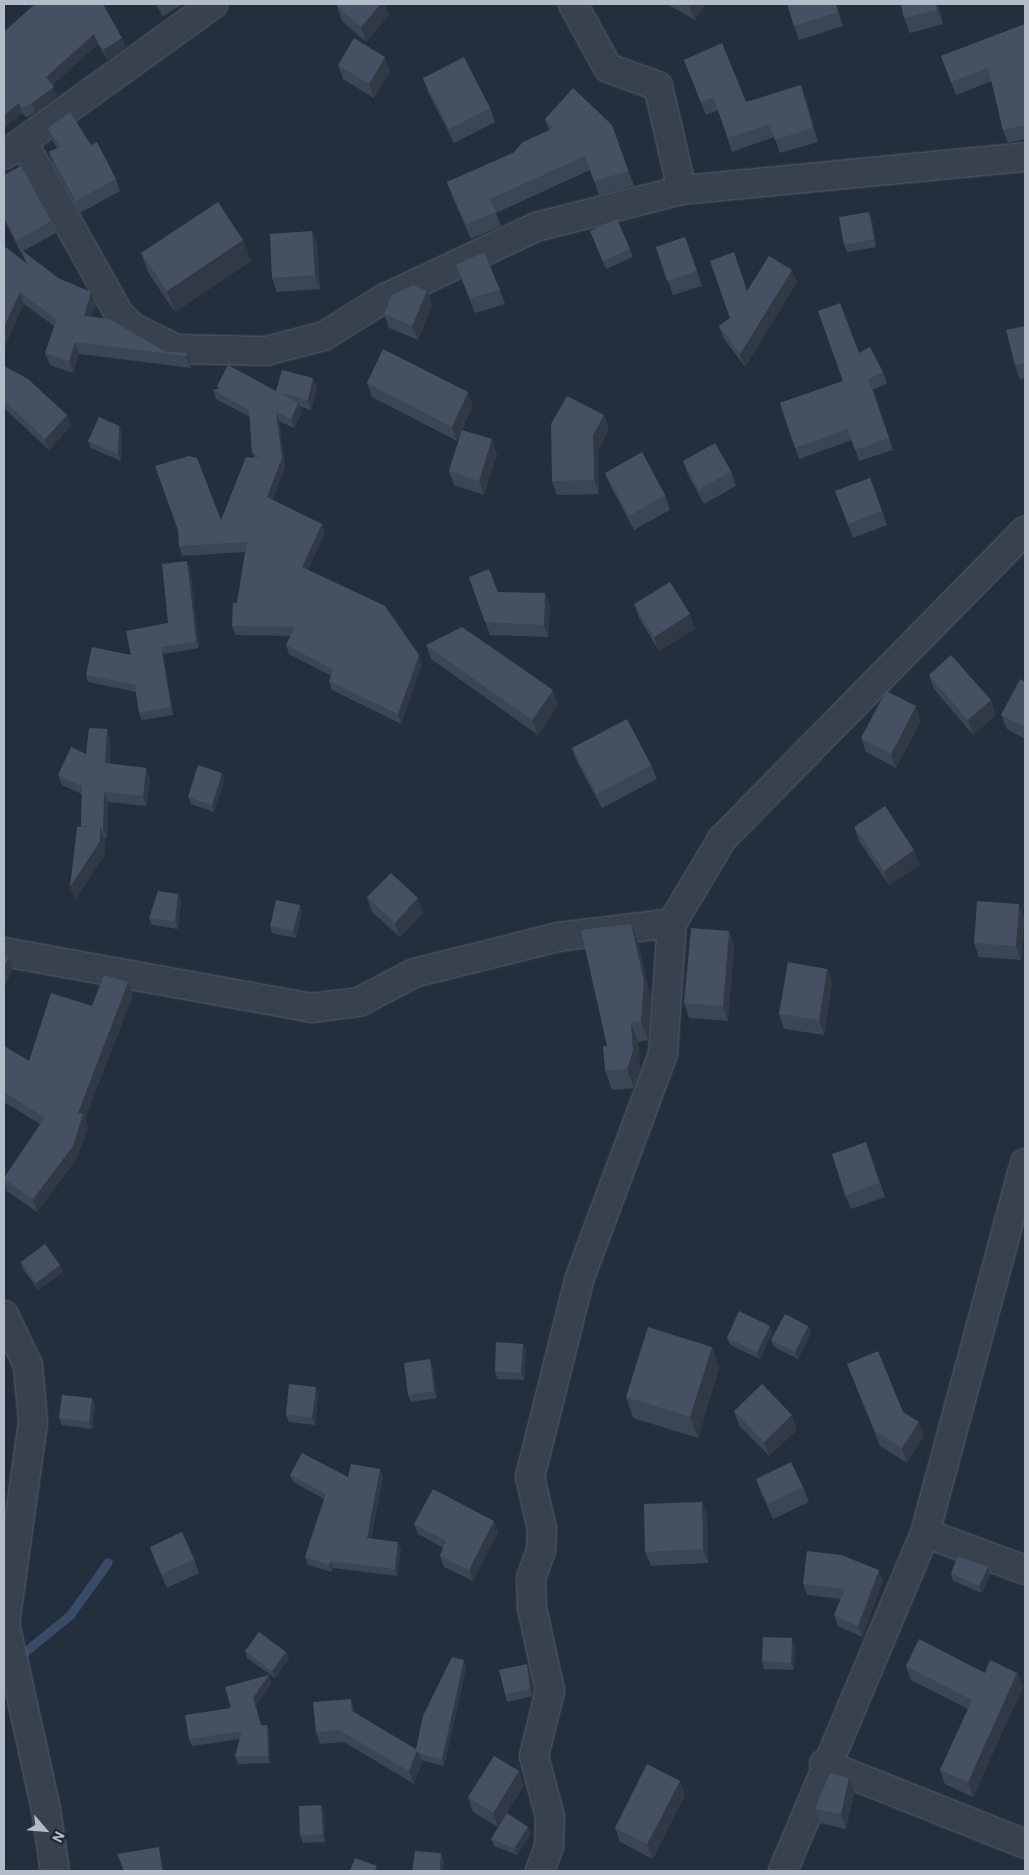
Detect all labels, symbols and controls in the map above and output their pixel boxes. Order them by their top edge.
north arrow [20,1805,70,1855]
text: N [49,1829,68,1845]

